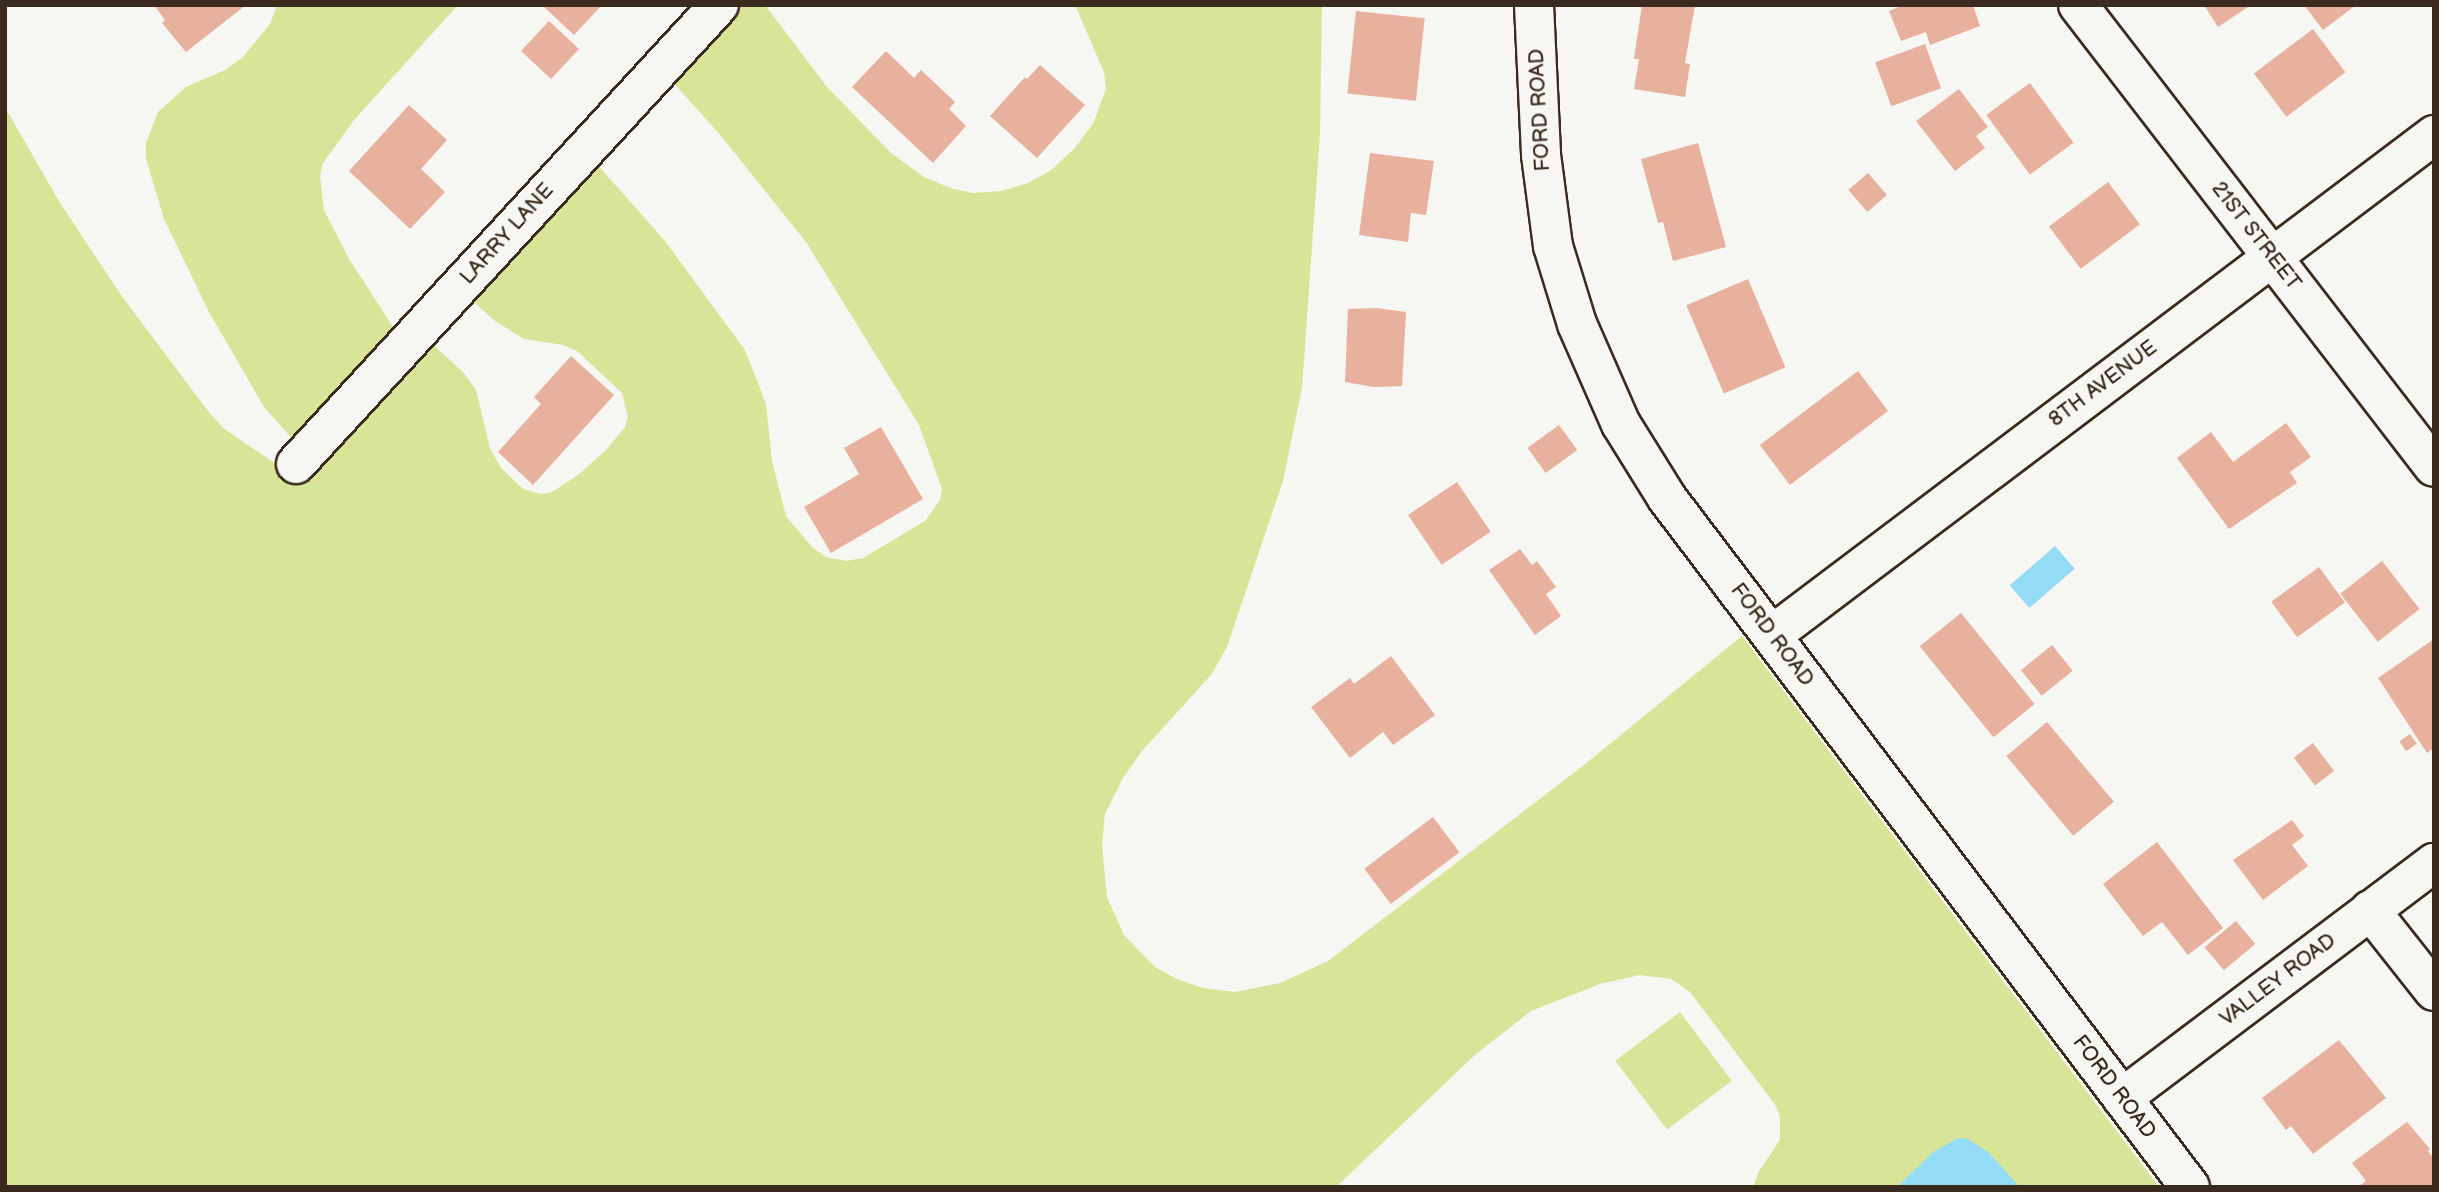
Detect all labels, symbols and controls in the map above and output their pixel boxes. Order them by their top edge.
street label: FORD ROAD [1524,48,1556,172]
street label: 21ST STREET [2206,177,2306,295]
street label: LARRY LANE [455,178,559,290]
street label: 8TH AVENUE [2044,335,2162,433]
street label: FORD ROAD [1725,578,1819,692]
street label: VALLEY ROAD [2215,928,2341,1032]
street label: FORD ROAD [2067,1030,2161,1144]

